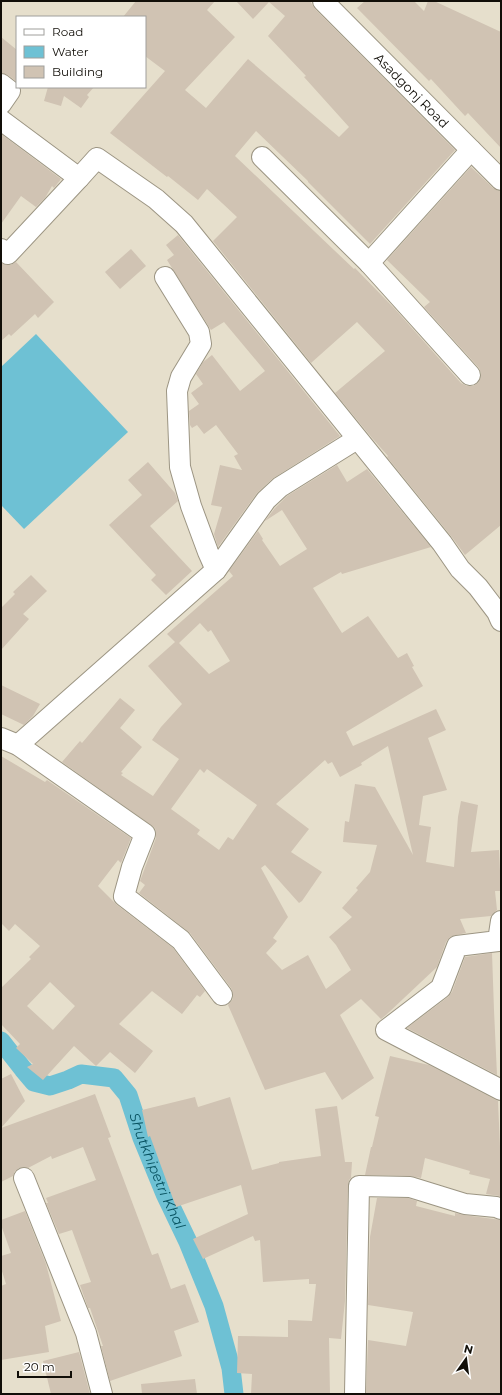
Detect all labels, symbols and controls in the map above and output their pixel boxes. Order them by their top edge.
legend [16,16,146,88]
text: Road [52,24,83,39]
text: Water [52,44,89,59]
street label: Asadgonj Road [371,50,452,131]
text: Building [52,64,103,79]
water label: Shutkhipetri Khal [125,1111,189,1232]
north arrow [446,1339,486,1379]
text: N [462,1341,474,1357]
scale bar [18,1353,71,1379]
text: 20 m [24,1359,55,1374]

